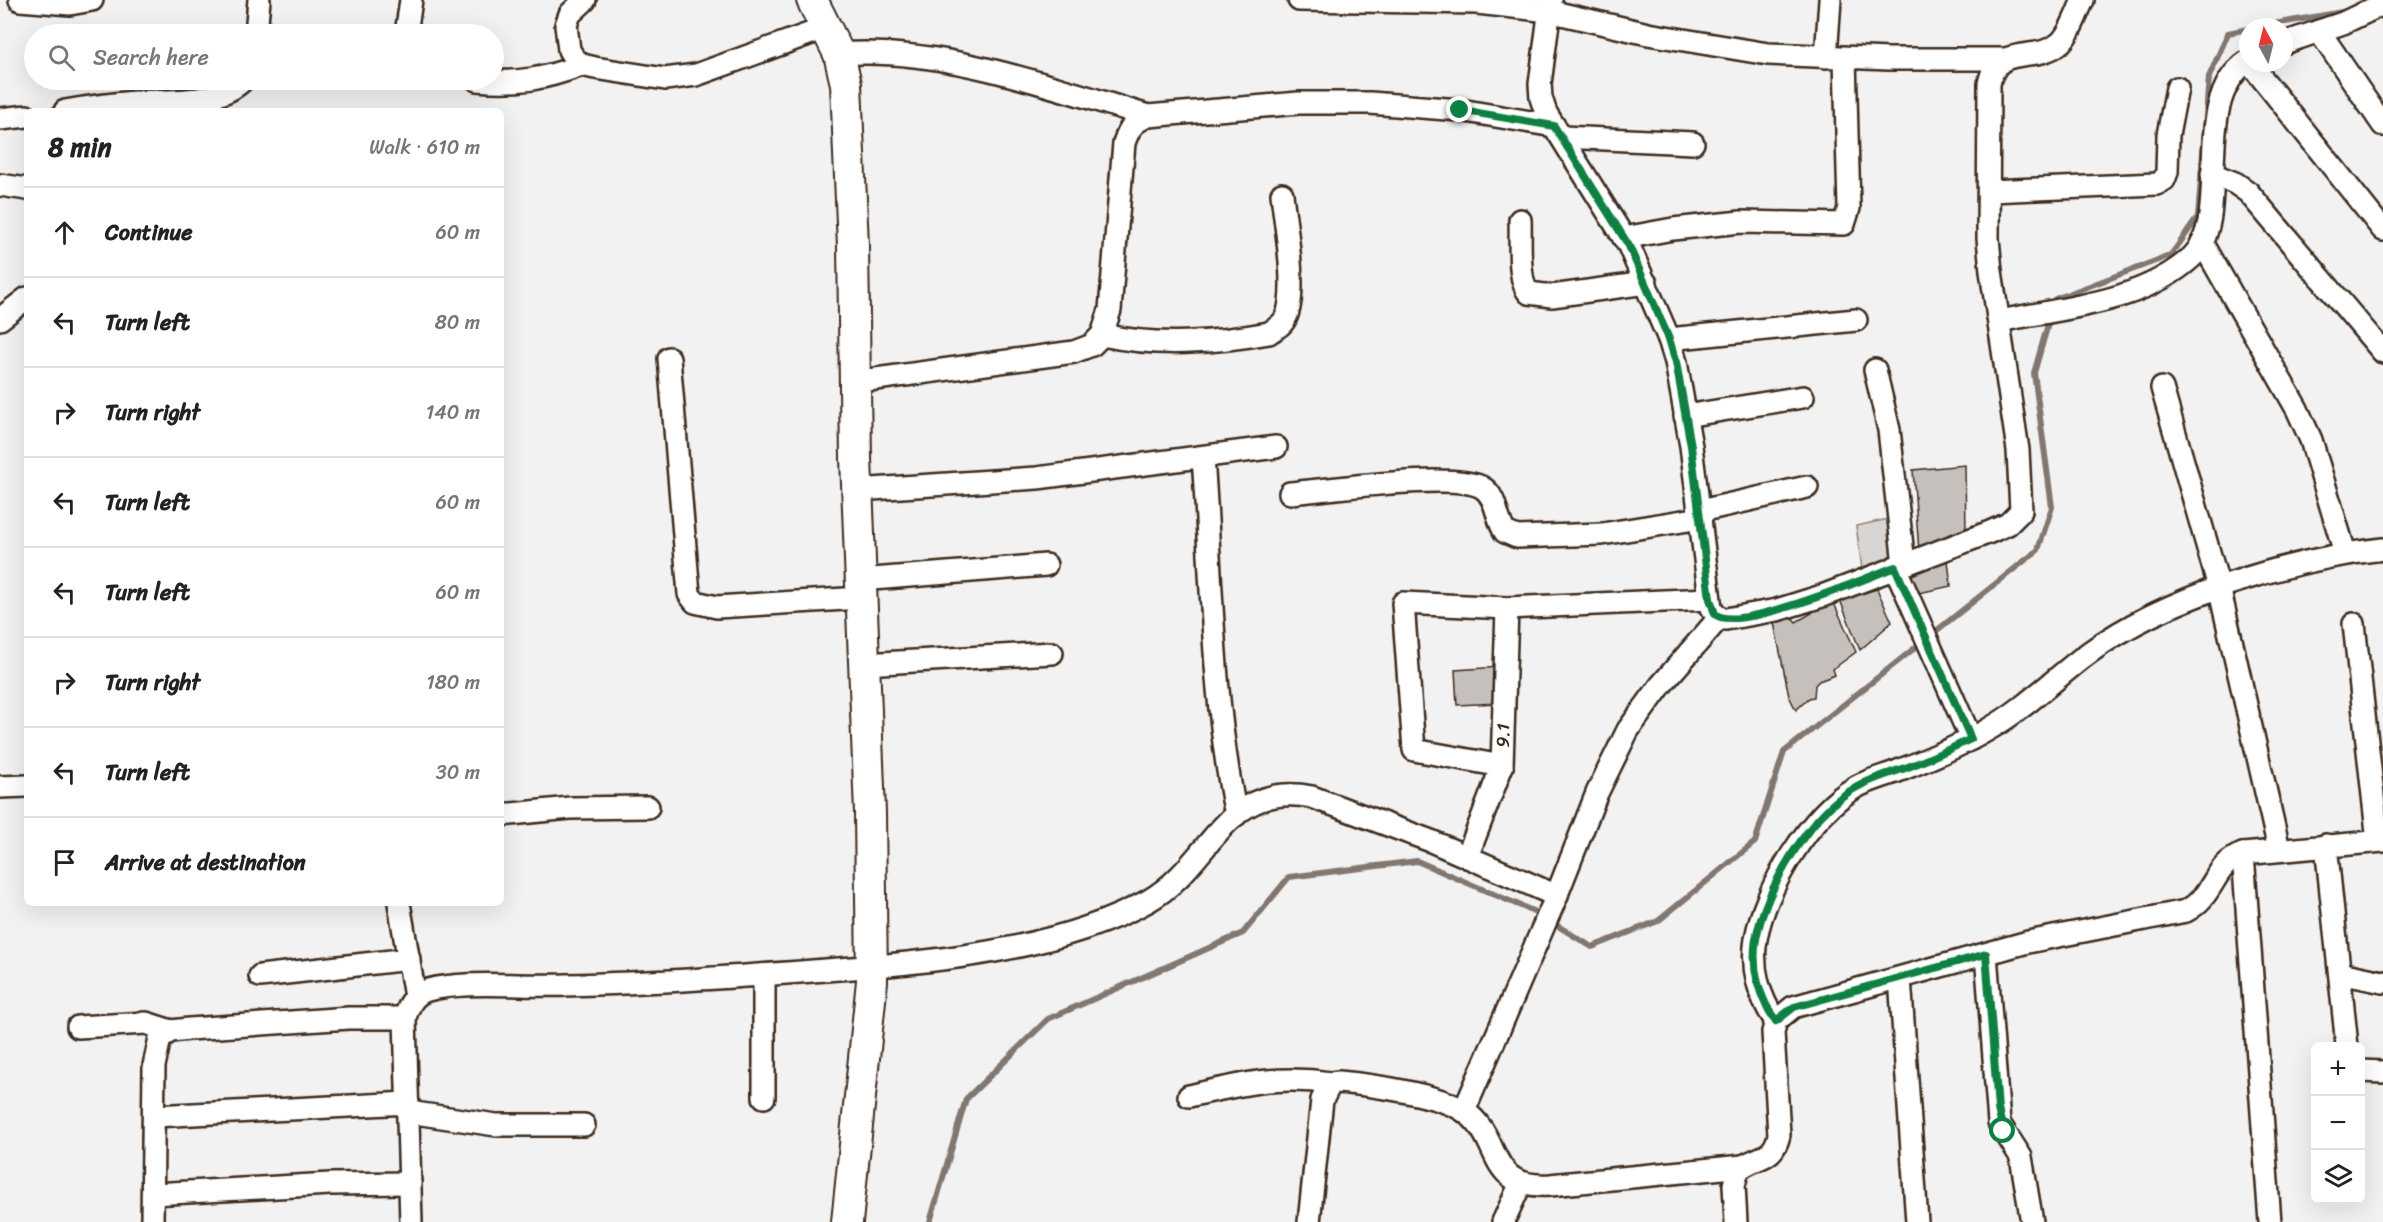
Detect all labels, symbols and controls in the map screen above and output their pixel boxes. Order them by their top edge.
north arrow [2239,18,2293,72]
search box [24,24,504,90]
text: Search here [93,38,209,77]
icon: search [45,41,78,74]
route end [1446,96,1472,122]
text: 8 min [48,124,112,170]
text: Walk · 610 m [369,130,480,165]
text: Continue [105,213,193,252]
text: 60 m [435,215,480,250]
icon: ahead [48,216,81,249]
text: Turn left [105,303,190,342]
text: 80 m [435,305,480,340]
icon: left [48,306,81,339]
text: Turn right [105,393,200,432]
text: 140 m [426,395,480,430]
icon: right [48,396,81,429]
text: Turn left [105,483,190,522]
text: 60 m [435,485,480,520]
icon: left [48,486,81,519]
text: Turn left [105,573,190,612]
text: 60 m [435,575,480,610]
icon: left [48,576,81,609]
text: Turn right [105,663,200,702]
text: 180 m [426,665,480,700]
icon: right [48,666,81,699]
street label: 9.1 [1487,723,1519,748]
text: Turn left [105,753,190,792]
text: 30 m [436,755,480,790]
icon: left [48,756,81,789]
text: Arrive at destination [105,843,306,882]
icon: arrive [48,846,81,879]
map controls [2311,1042,2365,1204]
button: + [2311,1042,2365,1096]
button: − [2311,1096,2365,1150]
route start [1989,1117,2015,1143]
button: layers [2311,1150,2365,1204]

